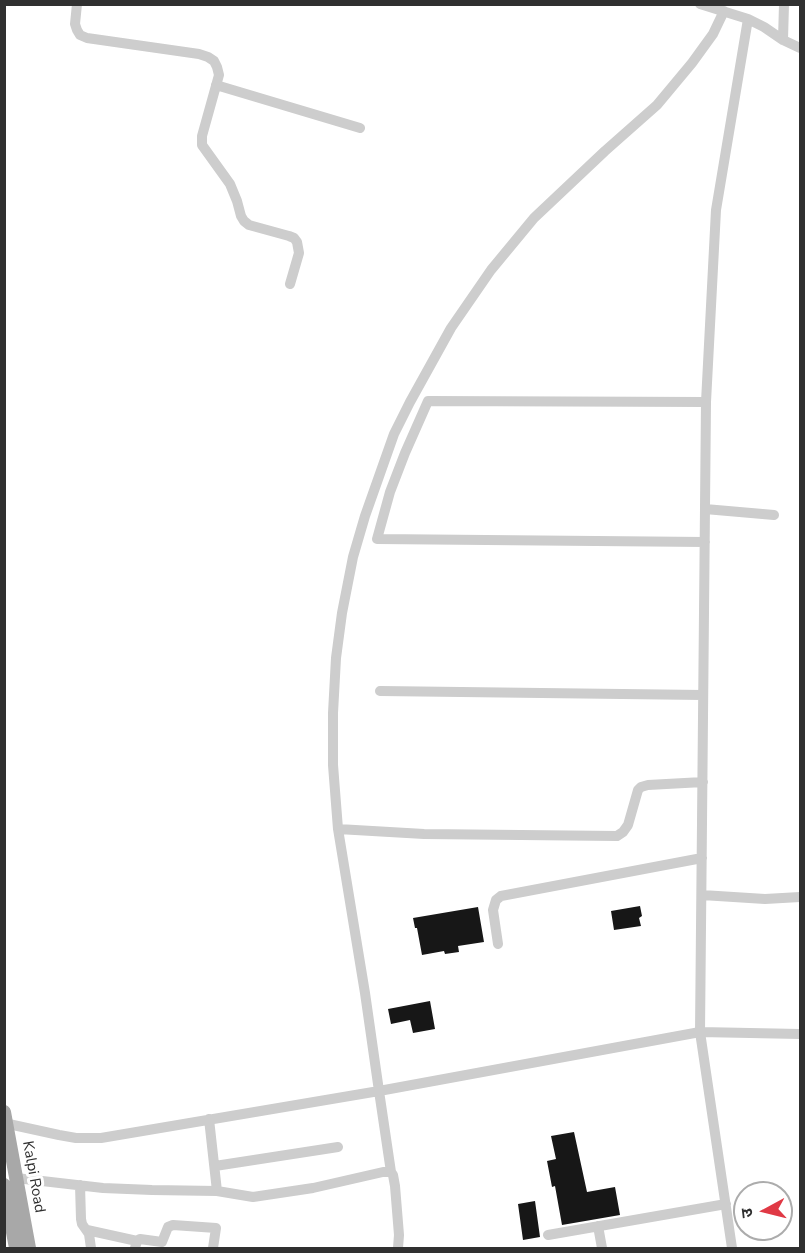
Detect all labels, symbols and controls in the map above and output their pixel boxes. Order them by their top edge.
street label: Kalpi Road [18,1140,48,1214]
north arrow [733,1181,793,1241]
text: उ [736,1207,759,1219]

